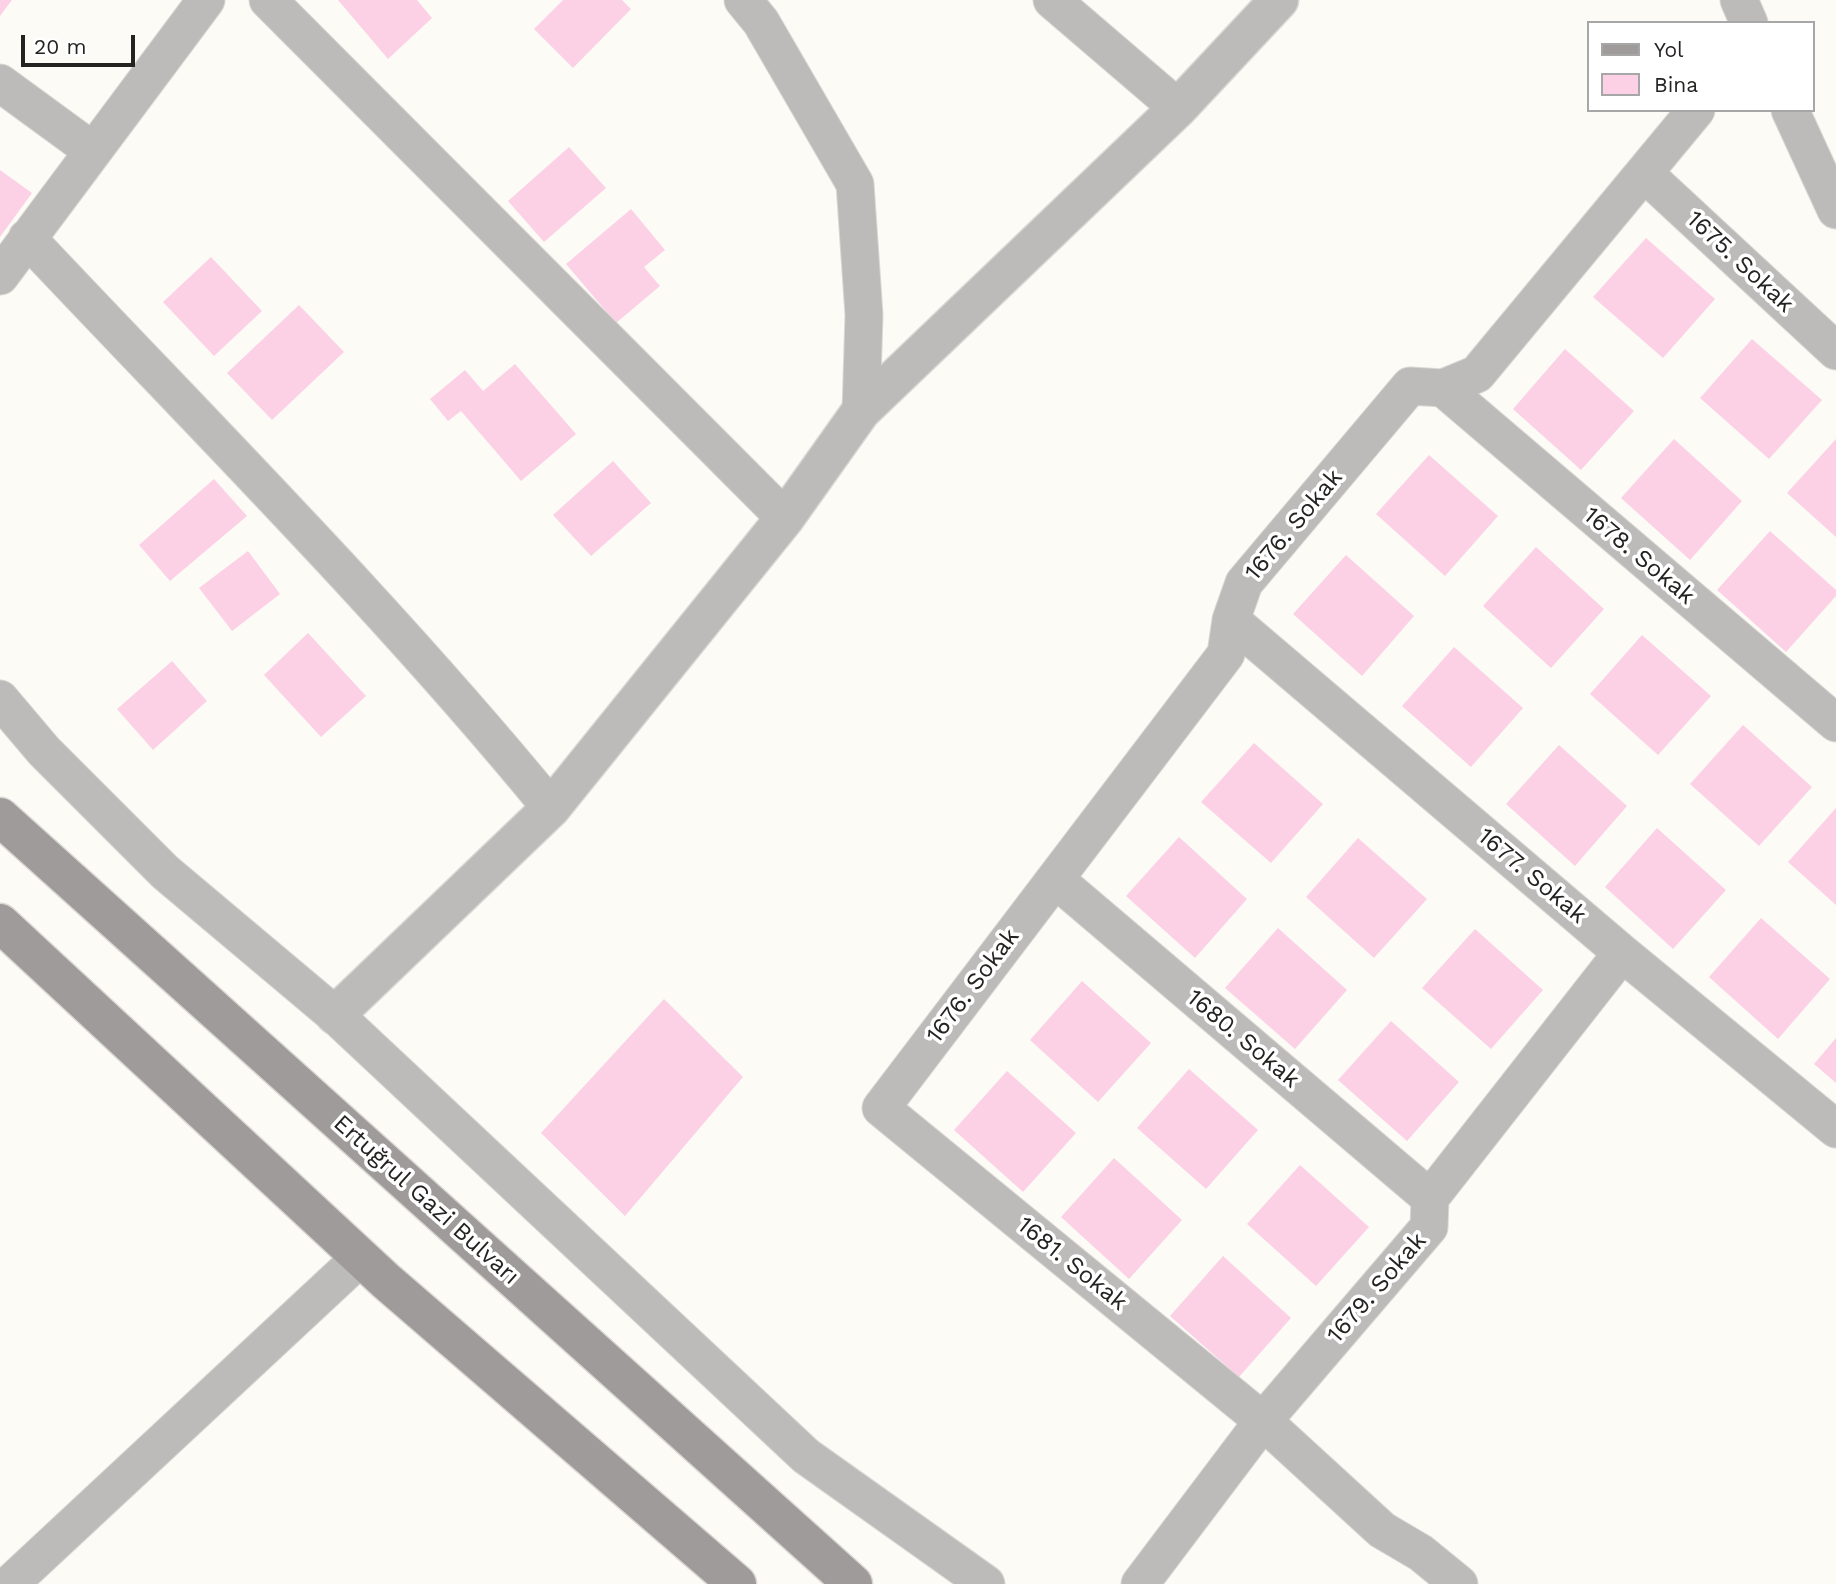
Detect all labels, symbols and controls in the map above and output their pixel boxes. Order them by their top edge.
scale bar [24,21,138,65]
legend [1588,21,1815,112]
text: 20 m [34,34,86,59]
text: Yol [1654,37,1684,62]
text: Bina [1654,72,1698,97]
street label: 1675. Sokak [1680,205,1800,319]
street label: 1676. Sokak [1239,464,1349,586]
street label: 1678. Sokak [1578,501,1700,611]
street label: 1677. Sokak [1472,822,1592,930]
street label: 1676. Sokak [921,923,1025,1049]
street label: 1680. Sokak [1181,984,1305,1094]
street label: Ertuğrul Gazi Bulvarı [327,1109,525,1291]
street label: 1681. Sokak [1011,1211,1133,1317]
street label: 1679. Sokak [1321,1227,1433,1349]

